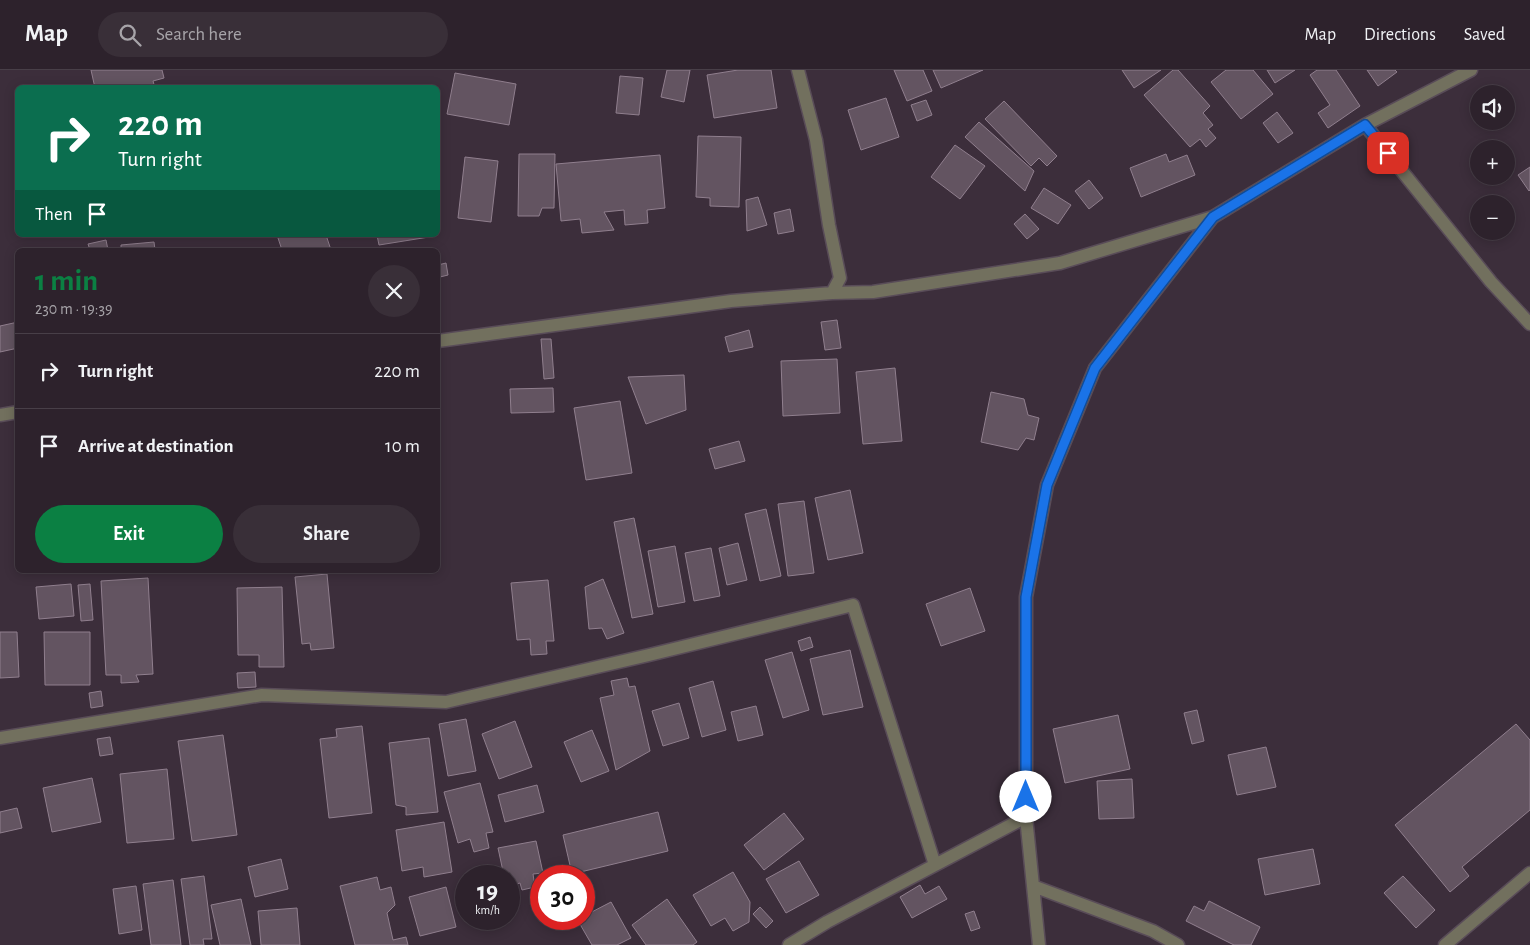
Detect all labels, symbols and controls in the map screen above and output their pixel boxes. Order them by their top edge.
search box [98,12,448,57]
icon: search [116,21,144,49]
text: Map [25,22,68,46]
text: Search here [156,25,242,44]
text: Map [1305,26,1336,44]
text: Directions [1364,26,1436,44]
text: Saved [1464,26,1505,44]
map controls [1470,85,1515,240]
button: sound [1470,85,1515,130]
icon: right [35,105,100,170]
text: 220 m [118,107,203,142]
pin [1367,132,1409,174]
icon: arrive [1374,139,1402,167]
button: + [1470,140,1515,185]
text: Turn right [118,148,202,170]
button: − [1470,195,1515,240]
icon: arrive [83,200,111,228]
text: Then [35,205,73,224]
button: close [368,265,420,317]
text: 1 min [35,266,98,296]
text: 230 m · 19:39 [35,301,113,317]
icon: right [35,357,63,385]
text: Turn right [78,362,153,381]
text: 220 m [374,362,420,381]
icon: arrive [35,432,63,460]
text: Arrive at destination [78,437,234,456]
text: 10 m [385,437,420,456]
button: Exit [35,505,223,563]
button: Share [233,505,420,563]
position arrow [999,770,1051,822]
speed limit sign: 30 [530,865,595,930]
text: 19 [477,879,498,904]
text: km/h [475,904,500,916]

